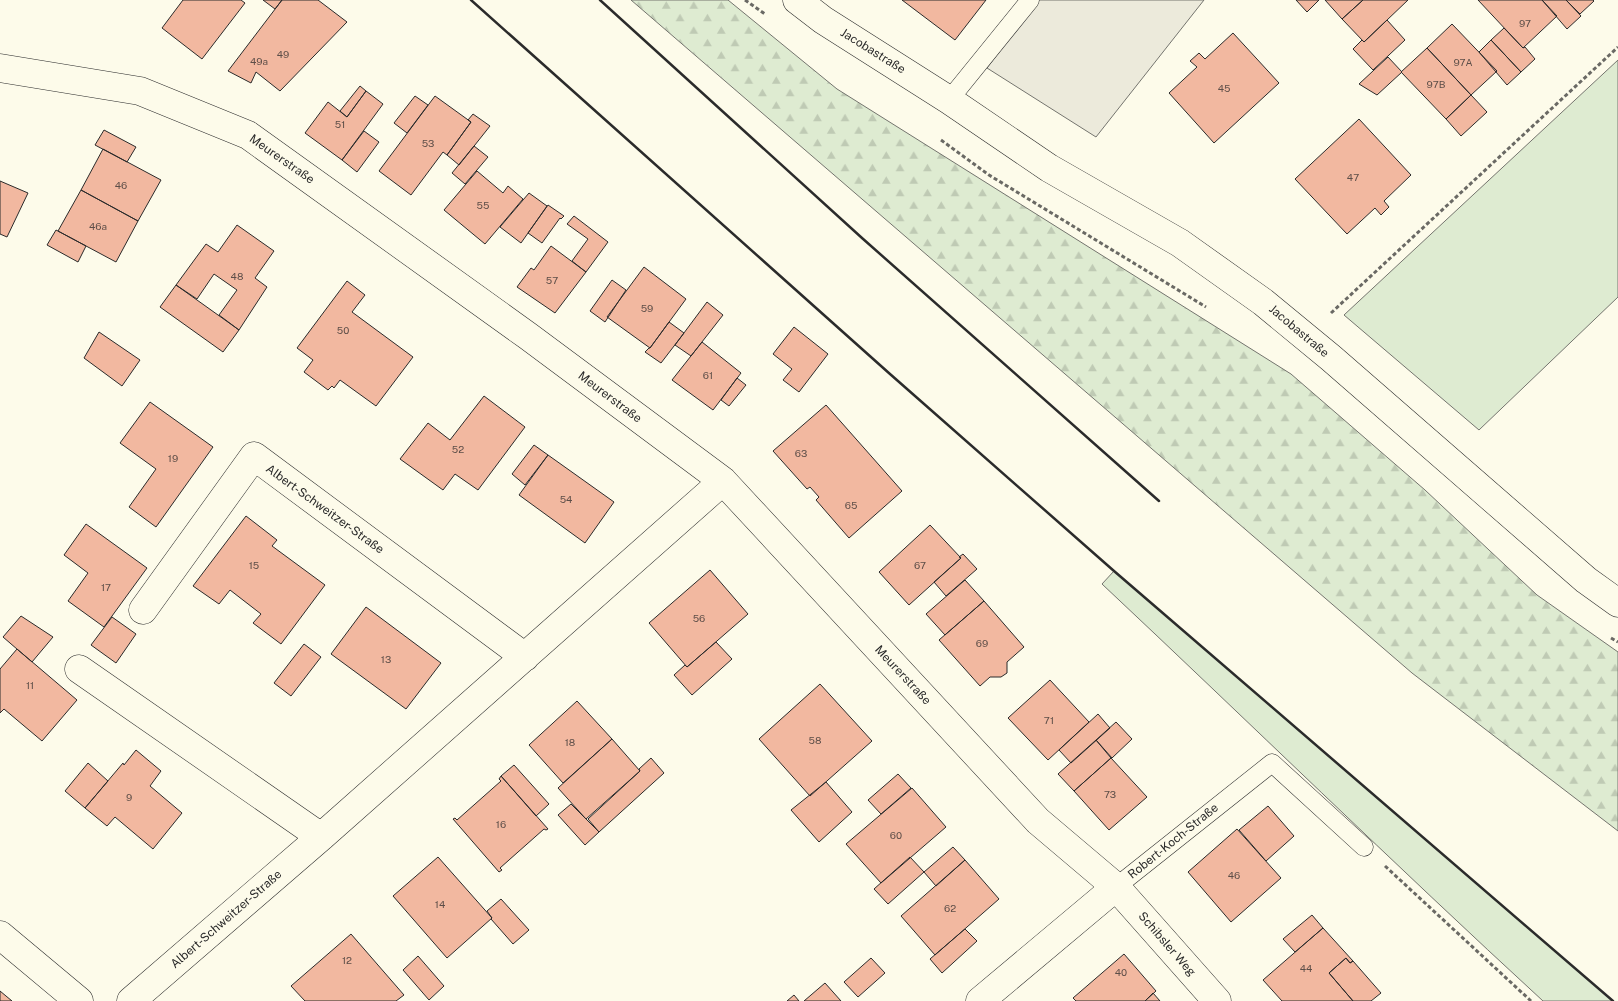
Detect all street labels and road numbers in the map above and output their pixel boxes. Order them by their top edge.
street label: Jacobastraße [838,26,908,77]
street label: Meurerstraße [247,131,317,187]
street label: Jacobastraße [1266,302,1332,360]
street label: Meurerstraße [575,369,645,426]
street label: Albert-Schweitzer-Straße [263,461,387,557]
street label: Meurerstraße [872,642,934,708]
street label: Robert-Koch-Straße [1125,800,1221,882]
street label: Albert-Schweitzer-Straße [168,867,284,971]
street label: Schibsler Weg [1135,909,1199,979]

